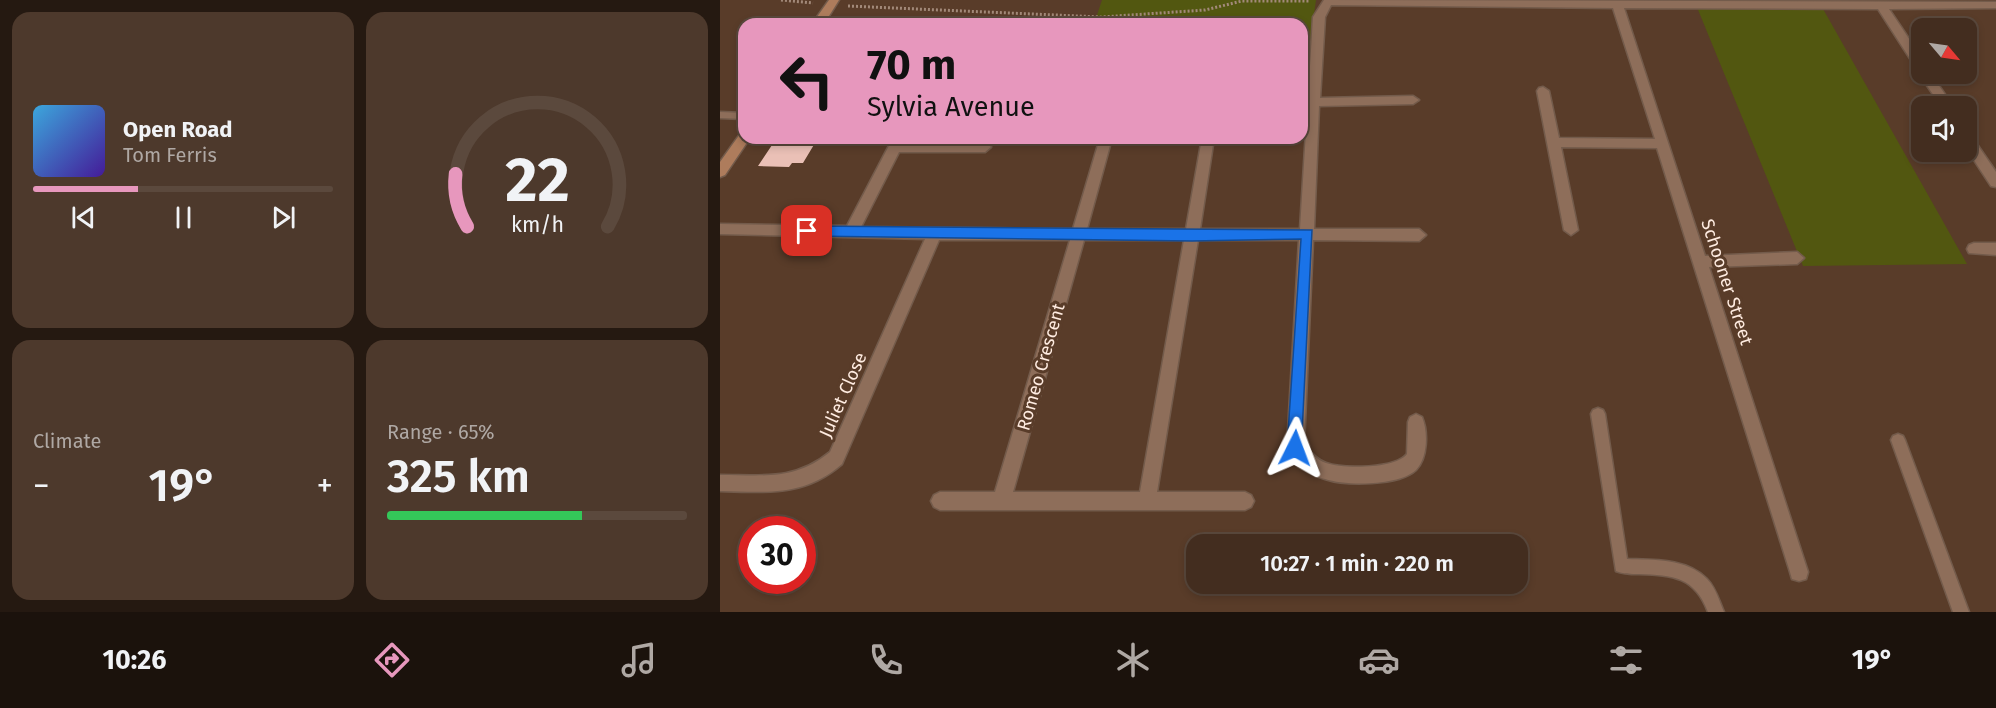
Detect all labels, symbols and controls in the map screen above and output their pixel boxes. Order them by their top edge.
north arrow [1911,18,1977,84]
map controls [1911,18,1977,162]
text: 70 m [867,40,956,90]
icon: left [768,42,846,120]
text: Sylvia Avenue [867,91,1035,123]
button: sound [1911,96,1977,162]
text: Open Road [123,116,233,143]
text: Tom Ferris [123,143,217,167]
text: 22 [505,143,569,218]
icon: previous [67,201,100,234]
icon: pause [167,201,200,234]
icon: next [267,201,300,234]
pin [781,205,832,256]
text: km/h [510,212,564,238]
icon: arrive [790,214,823,247]
street label: Schooner Street [1696,216,1758,348]
street label: Romeo Crescent [1012,300,1070,433]
street label: Juliet Close [814,349,872,441]
position arrow [1263,416,1327,480]
text: Range · 65% [387,420,495,444]
text: Climate [33,429,101,453]
text: 325 km [387,450,530,504]
text: 19° [149,459,217,513]
text: − [33,466,50,506]
text: + [317,466,333,506]
speed limit sign: 30 [738,516,816,594]
text: 10:27 · 1 min · 220 m [1260,550,1454,577]
icon: directions [371,639,413,681]
icon: music [618,639,660,681]
icon: phone [865,639,907,681]
icon: climate [1112,639,1154,681]
icon: car [1358,639,1400,681]
icon: filters [1605,639,1647,681]
text: 10:26 [102,644,166,676]
text: 19° [1852,644,1894,676]

